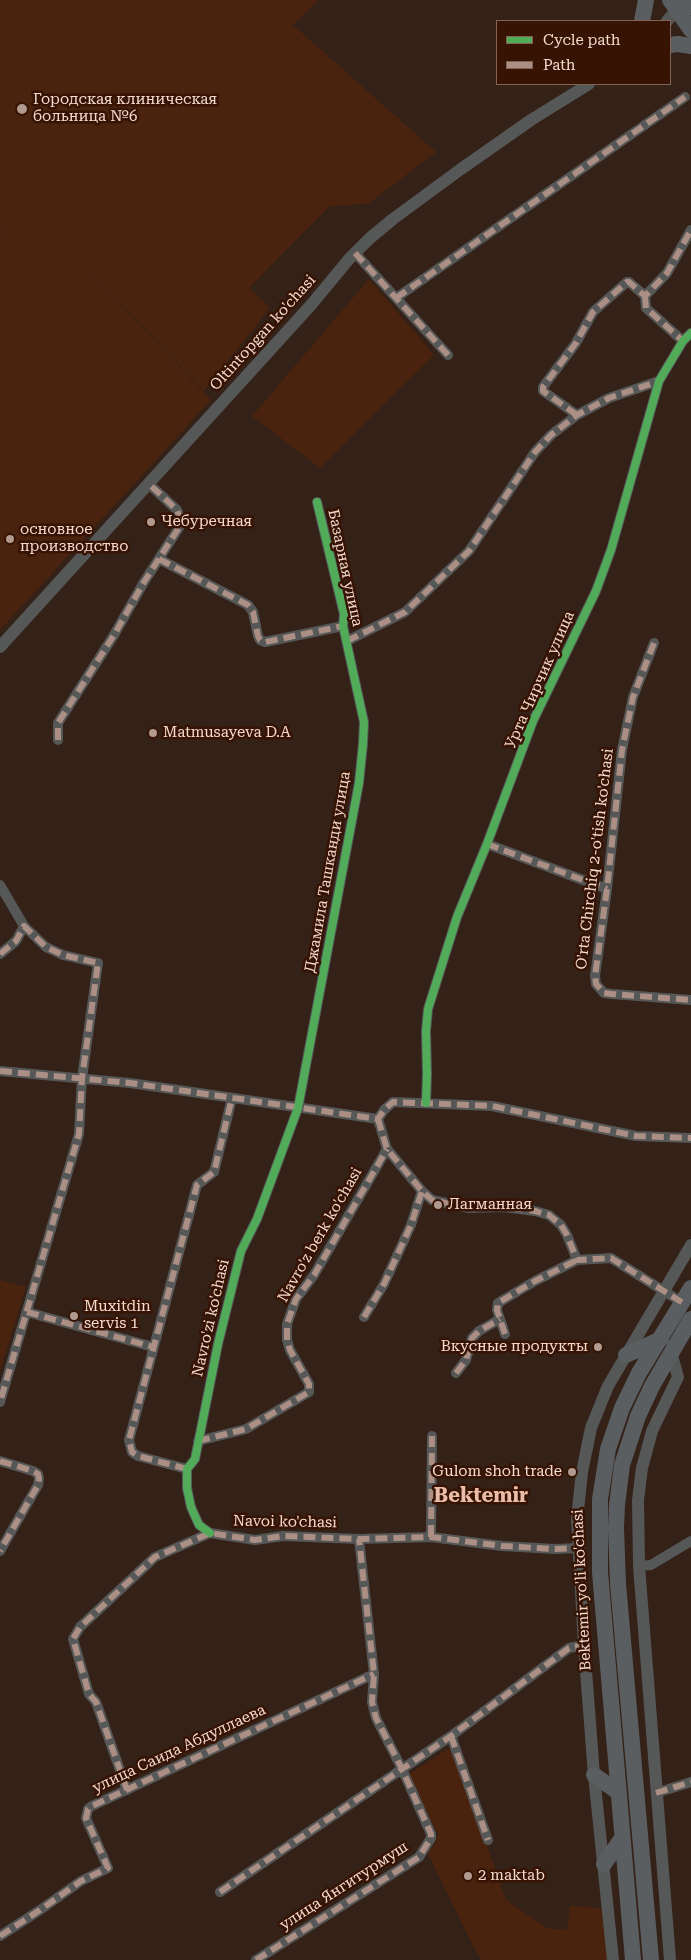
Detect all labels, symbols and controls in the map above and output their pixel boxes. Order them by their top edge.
legend [496,20,671,85]
text: Cycle path [543,31,620,49]
text: Path [543,56,576,74]
place label: Городская клиническая больница №6 [33,91,217,126]
marker: Городская клиническая больница №6 [15,102,29,116]
street label: Oltintopgan ko'chasi [206,272,320,394]
street label: Базарная улица [324,508,366,628]
place label: Чебуречная [161,513,252,531]
marker: Чебуречная [145,516,157,528]
place label: основное производство [20,521,128,556]
marker: основное производство [4,533,16,545]
street label: Урта Чирчик улица [501,608,579,752]
place label: Matmusayeva D.A [163,724,291,742]
marker: Matmusayeva D.A [147,727,159,739]
street label: O'rta Chirchiq 2-o'tish ko'chasi [573,747,617,971]
street label: Джамила Ташканди улица [301,770,355,974]
street label: Navro'z berk ko'chasi [274,1164,366,1306]
place label: Лагманная [448,1196,532,1214]
marker: Лагманная [432,1199,444,1211]
street label: Navro'zi ko'chasi [189,1258,233,1378]
place label: Muxitdin servis 1 [84,1298,151,1333]
marker: Muxitdin servis 1 [68,1310,80,1322]
place label: Вкусные продукты [441,1338,588,1356]
marker: Вкусные продукты [592,1341,604,1353]
place label: Gulom shoh trade [432,1463,562,1481]
marker: Gulom shoh trade [566,1466,578,1478]
district label: Bektemir [434,1484,528,1508]
street label: Bektemir yo'li ko'chasi [569,1509,595,1671]
street label: Navoi ko'chasi [233,1512,337,1532]
street label: улица Саида Абдуллаева [90,1701,268,1797]
street label: улица Янгитурмуш [276,1838,412,1934]
place label: 2 maktab [478,1867,545,1885]
marker: 2 maktab [462,1870,474,1882]

